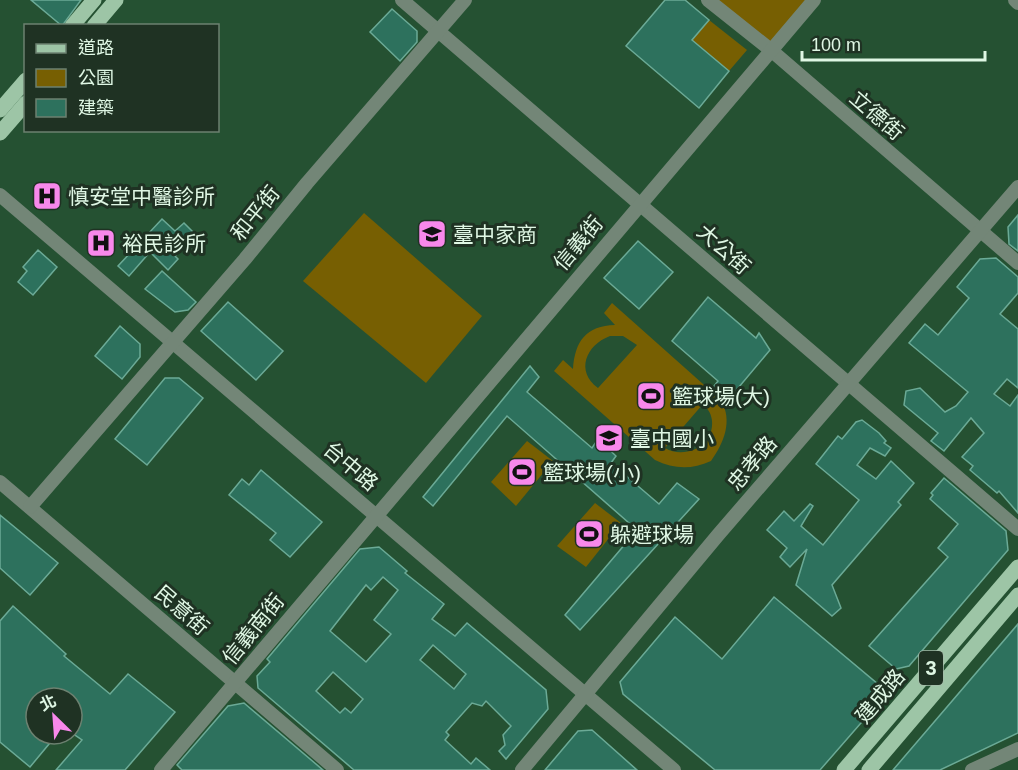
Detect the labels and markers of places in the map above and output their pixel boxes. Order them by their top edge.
hospital icon: 慎安堂中醫診所 [31,180,63,212]
place label: 慎安堂中醫診所 [68,185,215,208]
school or university icon: 臺中家商 [416,218,448,250]
place label: 臺中家商 [453,223,537,246]
hospital icon: 裕民診所 [85,227,117,259]
place label: 裕民診所 [122,232,206,255]
sports icon: 籃球場(大) [635,380,667,412]
place label: 籃球場(大) [672,385,770,408]
school or university icon: 臺中國小 [593,422,625,454]
place label: 臺中國小 [630,427,714,450]
sports icon: 籃球場(小) [506,456,538,488]
place label: 籃球場(小) [543,461,641,484]
sports icon: 躲避球場 [573,518,605,550]
place label: 躲避球場 [610,523,694,546]

